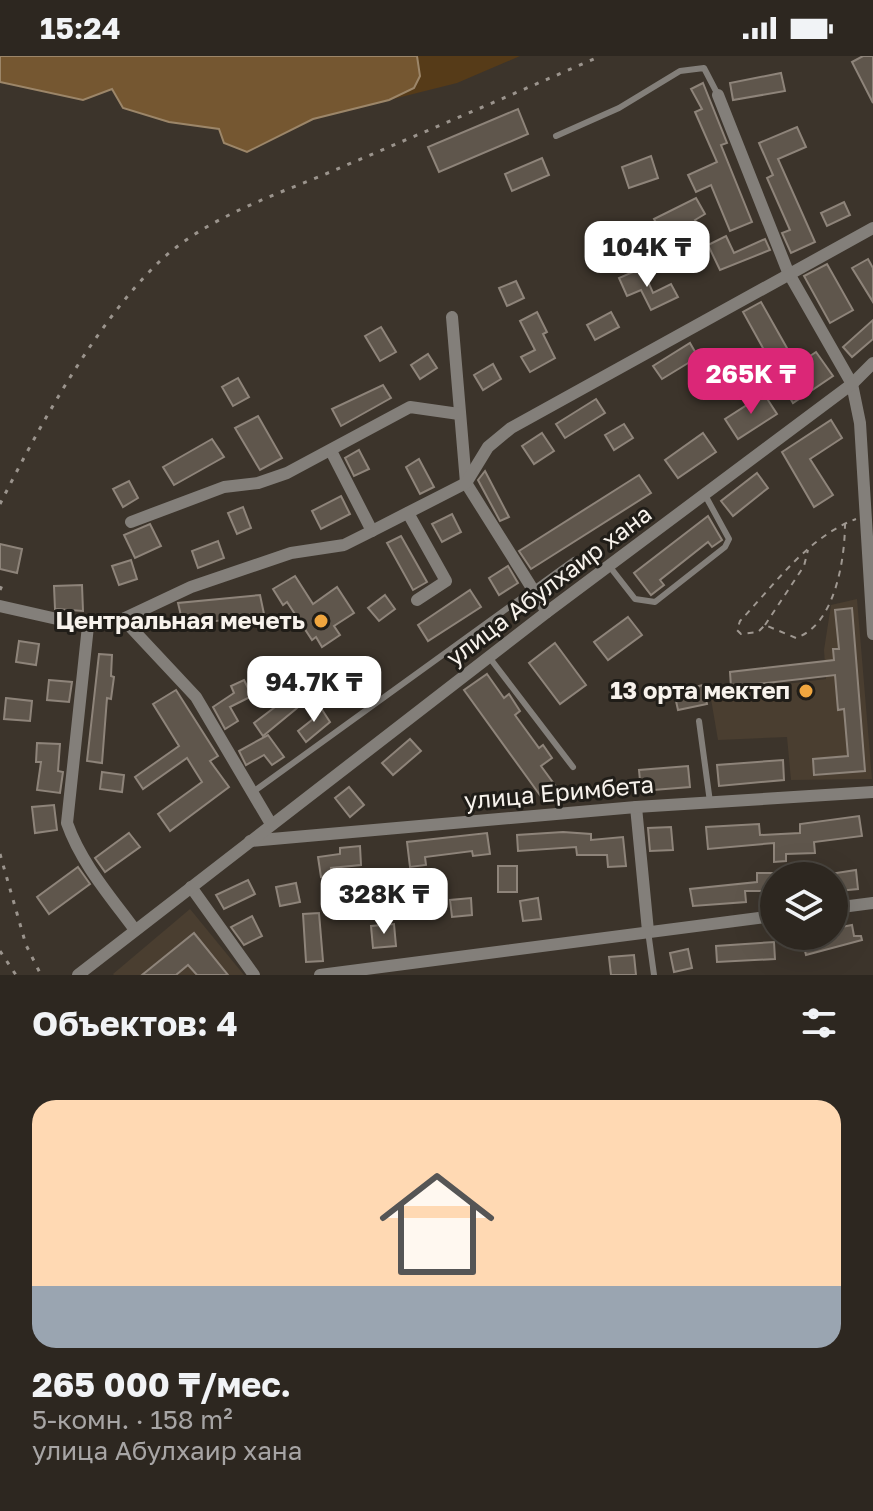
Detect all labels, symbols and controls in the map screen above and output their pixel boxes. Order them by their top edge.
text: 15:24 [40,10,120,46]
pin: 104K ₸ [582,221,712,289]
text: 104K ₸ [603,231,691,262]
pin: 265K ₸ [686,348,816,416]
text: 265K ₸ [706,358,796,389]
street label: улица Абулхаир хана [440,498,656,671]
place label: Центральная мечеть [55,605,305,634]
marker: Центральная мечеть [312,612,330,630]
pin: 94.7K ₸ [240,656,388,724]
text: 94.7K ₸ [265,666,363,697]
place label: 13 орта мектеп [610,675,790,704]
marker: 13 орта мектеп [797,682,815,700]
street label: улица Еримбета [463,769,655,814]
map controls [760,862,848,950]
button: layers [760,862,848,950]
pin: 328K ₸ [319,868,449,936]
text: 328K ₸ [339,878,429,909]
icon: filters [797,1001,841,1045]
text: Объектов: 4 [32,1003,238,1043]
icon: home [365,1152,509,1296]
text: 265 000 ₸/мес. [32,1364,291,1404]
text: 5-комн. · 158 m² [32,1404,233,1435]
text: улица Абулхаир хана [32,1435,302,1466]

